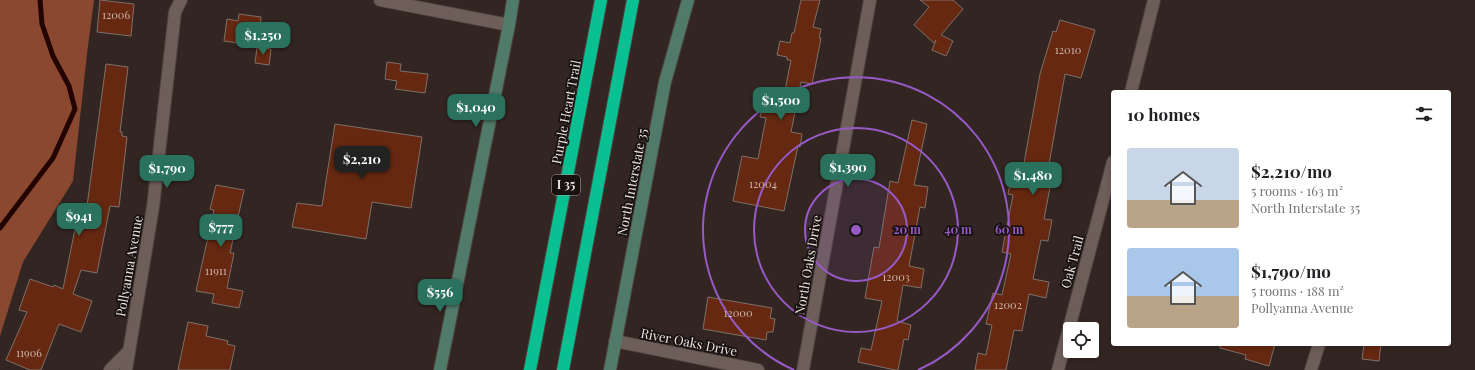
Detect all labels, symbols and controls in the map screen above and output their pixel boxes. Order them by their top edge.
house number: 12006 [102,7,130,22]
pin: $1,250 [230,22,296,56]
text: $1,250 [244,26,282,43]
house number: 12010 [1055,42,1082,57]
street label: Purple Heart Trail [547,58,584,165]
pin: $1,500 [748,87,814,121]
text: $1,500 [762,91,800,108]
pin: $1,040 [443,94,509,128]
text: $1,040 [456,98,496,115]
text: 10 homes [1127,103,1200,125]
icon: filters [1413,103,1435,125]
street label: North Interstate 35 [613,127,650,237]
pin: $2,210 [329,146,395,180]
text: $2,210 [343,150,381,167]
pin: $1,390 [815,154,881,188]
pin: $1,790 [134,155,200,189]
text: $1,390 [829,158,867,175]
text: $1,790 [148,159,186,176]
text: $2,210/mo [1251,160,1332,182]
pin: $1,480 [1000,162,1066,196]
icon: home [1159,164,1207,212]
text: $1,480 [1014,166,1052,183]
road number: I 35 [552,175,580,195]
house number: 12004 [749,176,778,191]
text: 5 rooms · 163 m² [1251,182,1343,199]
text: North Interstate 35 [1251,199,1360,216]
pin: $941 [55,203,103,237]
text: $941 [66,207,92,224]
street label: North Oaks Drive [790,213,825,316]
street label: Pollyanna Avenue [111,214,146,318]
pin: $777 [197,214,245,248]
text: $777 [208,218,234,235]
text: 20 m [893,221,921,237]
text: 40 m [944,221,972,237]
text: 60 m [995,221,1023,237]
centre of rings [849,223,863,237]
street label: Oak Trail [1056,233,1087,290]
text: $1,790/mo [1251,260,1331,282]
house number: 11911 [205,263,227,278]
icon: home [1159,264,1207,312]
house number: 12003 [882,269,910,284]
pin: $556 [416,279,464,313]
text: 5 rooms · 188 m² [1251,282,1344,299]
text: $556 [427,283,453,300]
house number: 12002 [994,297,1022,312]
text: Pollyanna Avenue [1251,299,1353,316]
house number: 12000 [723,305,753,320]
map controls [1063,322,1099,358]
button: locate [1063,322,1099,358]
street label: River Oaks Drive [639,324,739,359]
house number: 11906 [16,345,42,360]

